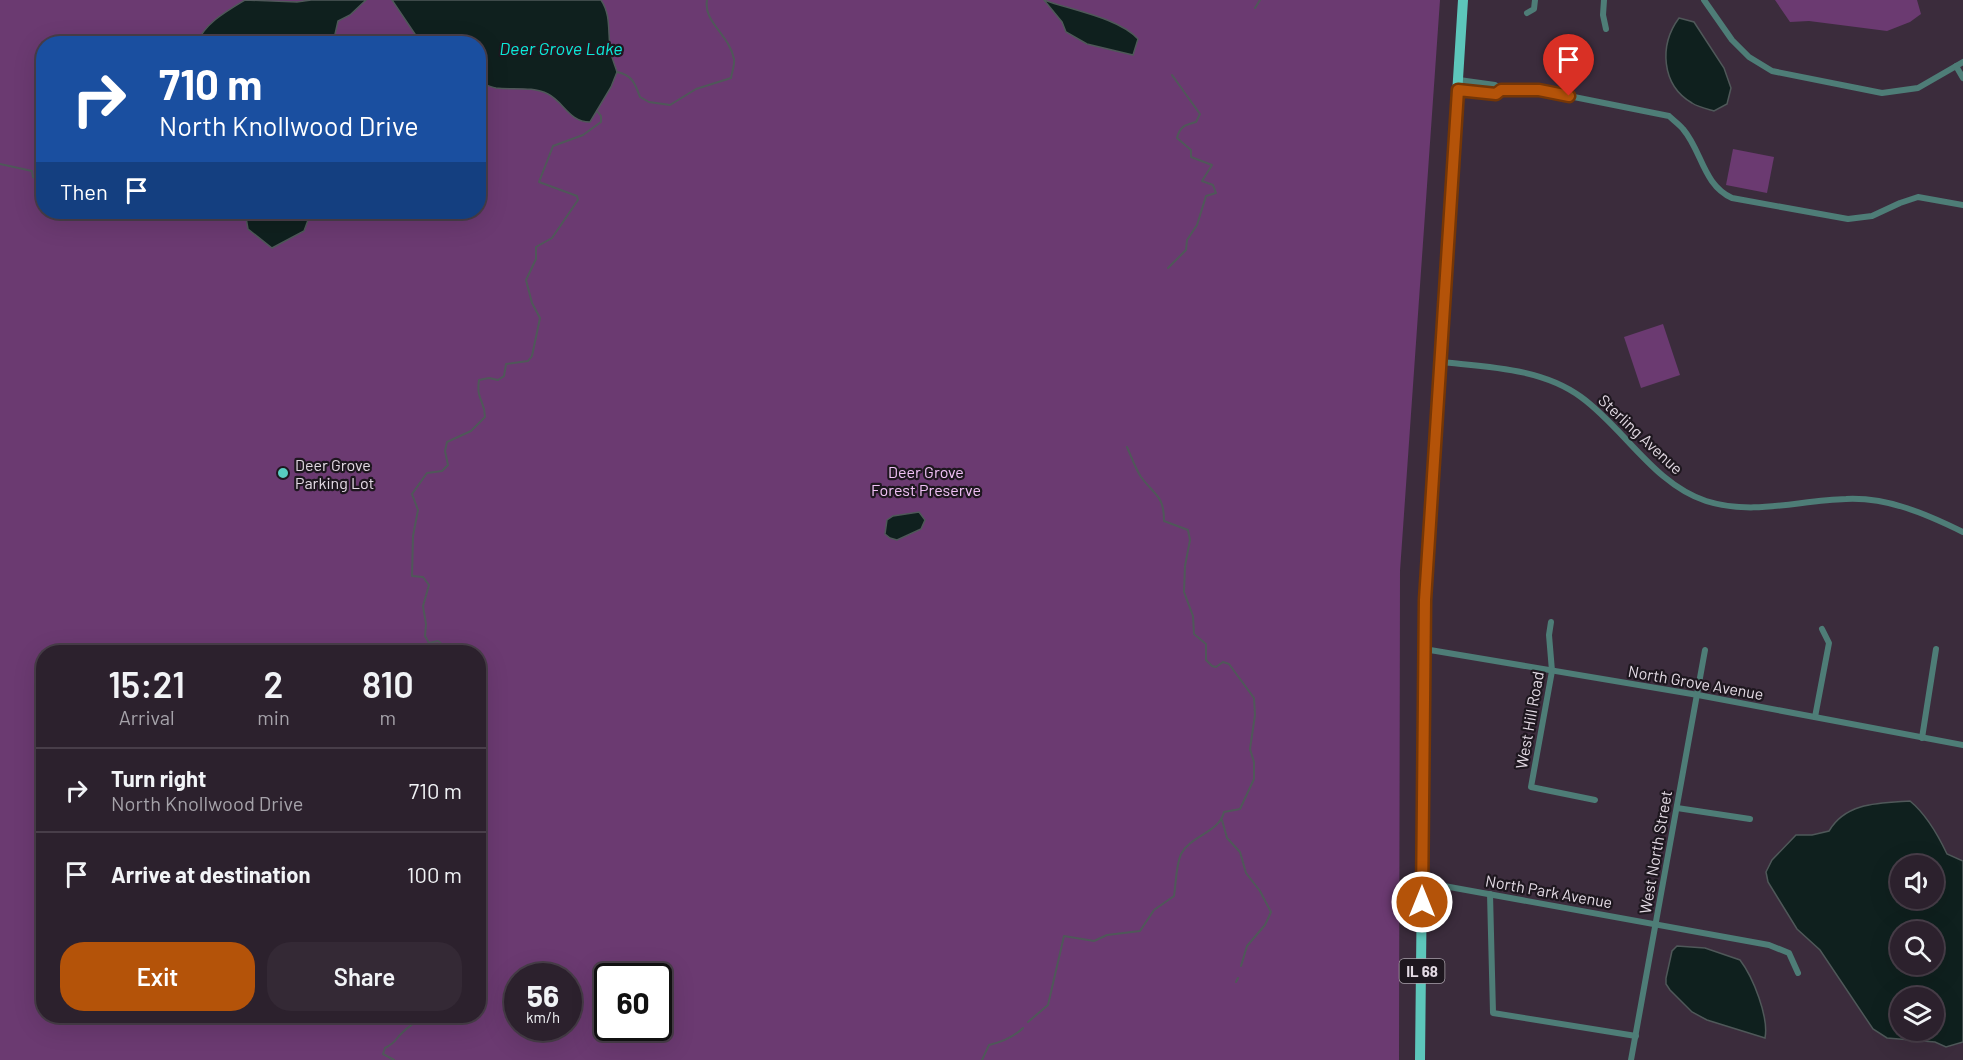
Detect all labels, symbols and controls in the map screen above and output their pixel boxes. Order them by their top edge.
pin [1543,34,1594,96]
water label: Deer Grove Lake [499,37,623,59]
icon: arrive [1552,43,1585,76]
text: 710 m [159,58,262,108]
icon: right [60,60,138,138]
text: North Knollwood Drive [159,109,419,141]
icon: arrive [120,174,153,207]
text: Then [60,178,108,204]
street label: Sterling Avenue [1595,390,1687,478]
place label: Deer Grove Parking Lot [295,455,374,492]
park label: Deer Grove Forest Preserve [871,462,981,499]
marker: Deer Grove Parking Lot [276,466,290,480]
street label: North Grove Avenue [1627,661,1765,703]
text: 15:21 [108,662,185,705]
text: 2 [264,662,283,705]
text: 810 [362,662,414,705]
street label: West Hill Road [1511,670,1547,770]
text: Arrival [119,705,175,729]
text: min [257,705,290,729]
text: m [380,705,396,729]
text: Turn right [111,765,206,791]
icon: right [60,774,93,807]
text: 710 m [409,777,462,803]
street label: West North Street [1635,789,1675,915]
text: North Knollwood Drive [111,791,303,815]
map controls [1890,855,1944,1041]
button: sound [1890,855,1944,909]
icon: arrive [60,858,93,891]
text: Arrive at destination [111,861,310,887]
text: 100 m [407,861,462,887]
position arrow [1390,870,1454,934]
street label: North Park Avenue [1484,870,1614,912]
button: search [1890,921,1944,975]
button: Exit [60,942,255,1011]
button: Share [267,942,462,1011]
road number: IL 68 [1400,959,1444,983]
speed limit sign: 60 [594,963,672,1041]
text: 56 [527,977,559,1013]
button: layers [1890,987,1944,1041]
text: km/h [526,1008,560,1026]

